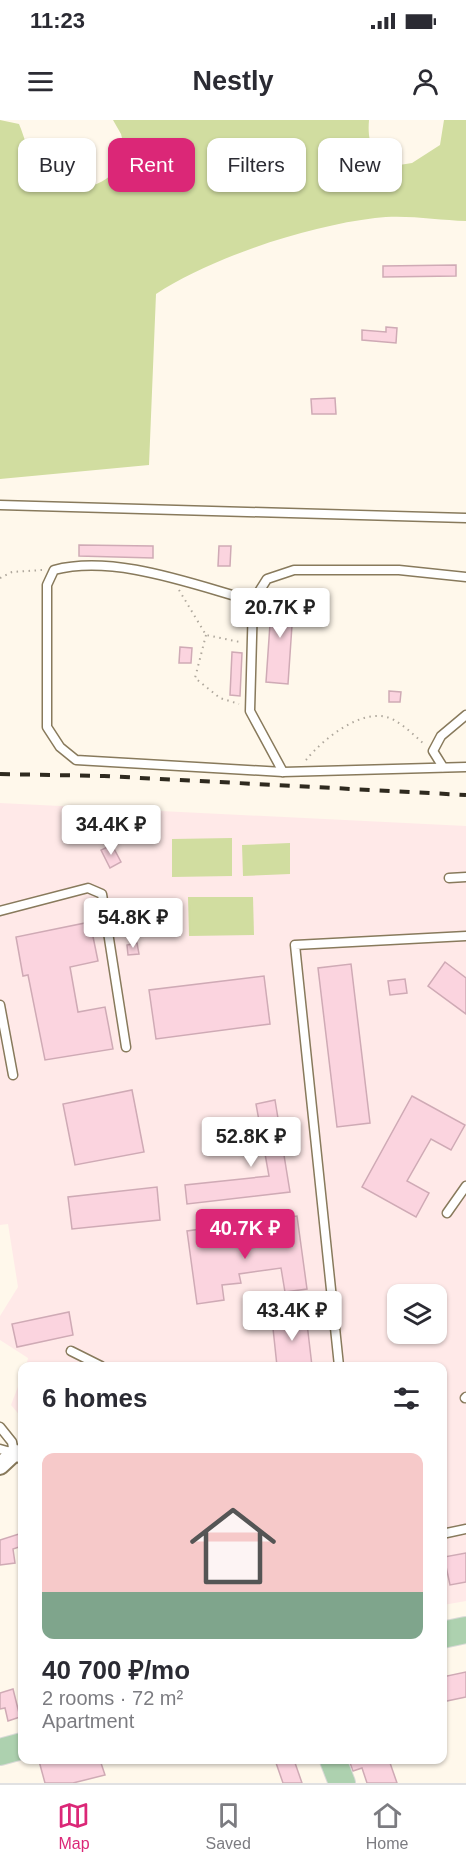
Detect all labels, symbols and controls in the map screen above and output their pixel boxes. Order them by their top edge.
text: 11:23 [30,8,85,33]
icon: menu [24,65,57,98]
icon: person [409,65,442,98]
text: Nestly [192,66,274,96]
chip: Buy [18,138,96,192]
chip: Rent [108,138,195,192]
chip: Filters [207,138,306,192]
chip: New [318,138,402,192]
pin: 20.7K ₽ [225,588,335,639]
text: 20.7K ₽ [245,596,315,618]
pin: 34.4K ₽ [56,805,166,856]
text: 34.4K ₽ [76,813,146,835]
pin: 54.8K ₽ [78,898,188,949]
text: 54.8K ₽ [98,906,168,928]
pin: 52.8K ₽ [196,1117,306,1168]
text: 52.8K ₽ [216,1125,286,1147]
pin: 40.7K ₽ [190,1209,300,1260]
text: 40.7K ₽ [210,1217,280,1239]
map controls [387,1284,447,1344]
button: layers [387,1284,447,1344]
pin: 43.4K ₽ [237,1291,347,1342]
text: 43.4K ₽ [257,1299,327,1321]
icon: filters [390,1382,423,1415]
text: 6 homes [42,1383,148,1413]
icon: home [179,1492,287,1600]
text: 40 700 ₽/mo [42,1655,190,1685]
text: 2 rooms · 72 m² [42,1687,183,1709]
text: Apartment [42,1710,134,1732]
tab: Map [57,1799,90,1853]
tab: Saved [205,1799,251,1853]
tab: Home [366,1799,408,1853]

